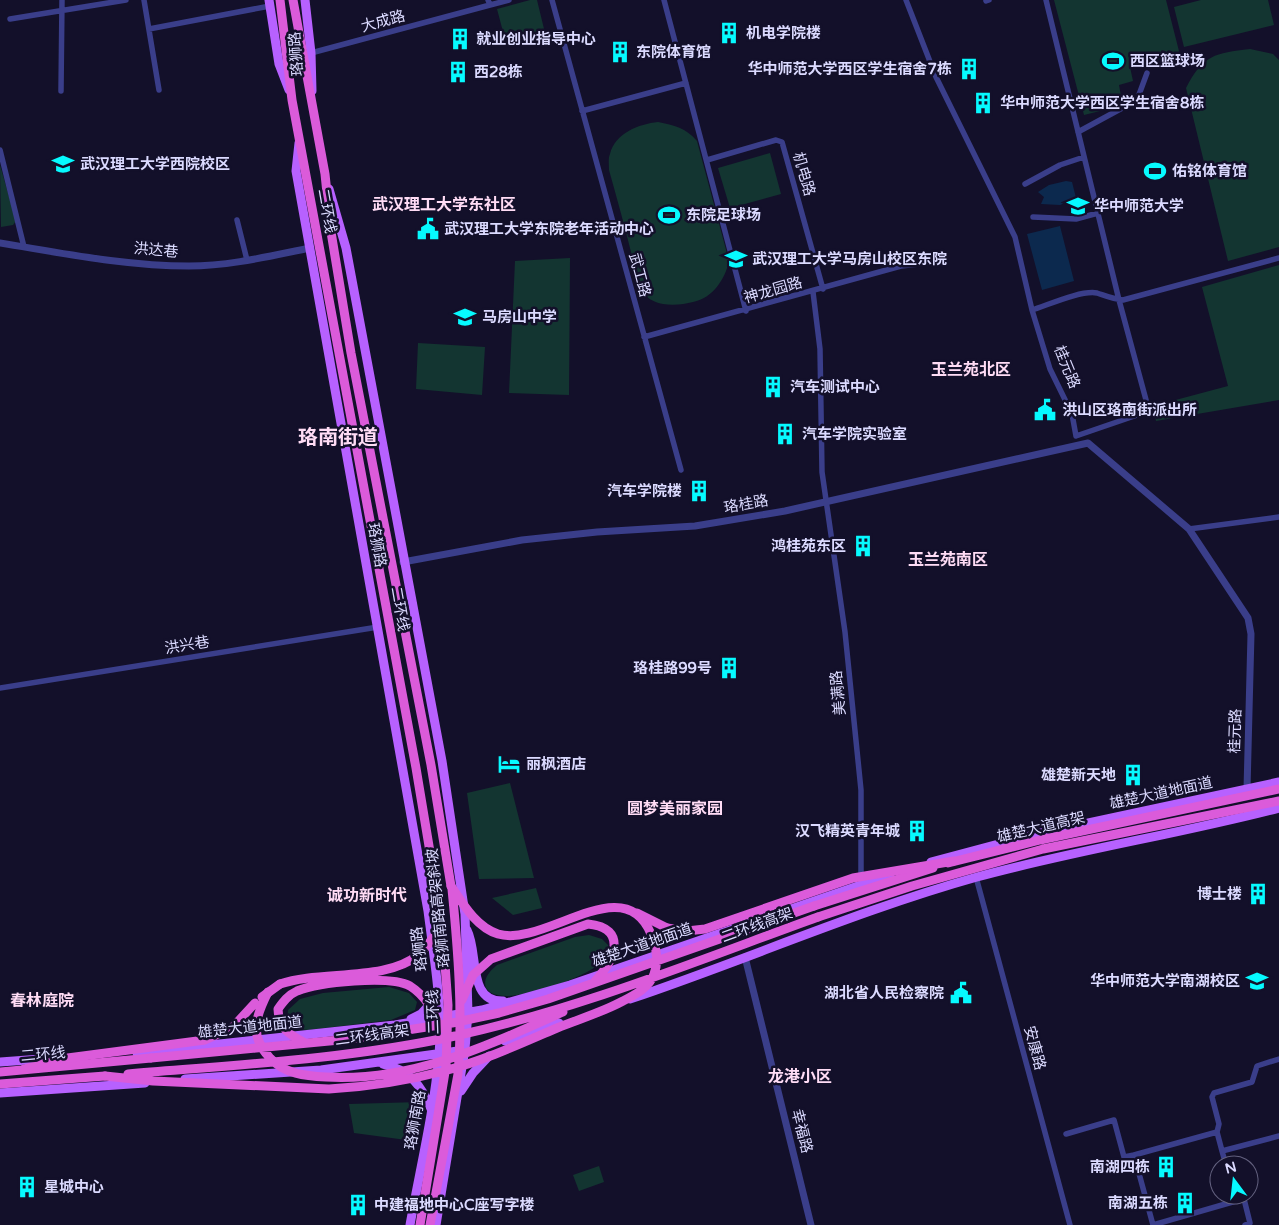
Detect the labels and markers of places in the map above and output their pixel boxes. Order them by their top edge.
building icon: 机电学院楼 [716,20,742,46]
place label: 机电学院楼 [746,24,821,42]
building icon: 就业创业指导中心 [447,26,473,52]
place label: 就业创业指导中心 [476,30,596,48]
building icon: 东院体育馆 [607,39,633,65]
place label: 东院体育馆 [636,43,711,61]
sports icon: 西区篮球场 [1100,48,1126,74]
place label: 西区篮球场 [1130,52,1205,70]
building icon: 华中师范大学西区学生宿舍7栋 [956,56,982,82]
building icon: 西28栋 [445,59,471,85]
place label: 华中师范大学西区学生宿舍7栋 [748,60,952,78]
place label: 西28栋 [474,63,523,81]
building icon: 华中师范大学西区学生宿舍8栋 [970,90,996,116]
place label: 华中师范大学西区学生宿舍8栋 [1000,94,1204,112]
school or university icon: 武汉理工大学西院校区 [50,151,76,177]
place label: 武汉理工大学西院校区 [80,155,230,173]
sports icon: 佑铭体育馆 [1142,158,1168,184]
place label: 佑铭体育馆 [1172,162,1247,180]
school or university icon: 华中师范大学 [1065,193,1091,219]
place label: 华中师范大学 [1094,197,1184,215]
sports icon: 东院足球场 [656,202,682,228]
place label: 东院足球场 [686,206,761,224]
public building icon: 武汉理工大学东院老年活动中心 [415,216,441,242]
place label: 武汉理工大学东院老年活动中心 [444,220,654,238]
school or university icon: 武汉理工大学马房山校区东院 [723,246,749,272]
place label: 武汉理工大学马房山校区东院 [752,250,947,268]
school or university icon: 马房山中学 [452,304,478,330]
place label: 马房山中学 [482,308,557,326]
building icon: 汽车测试中心 [760,374,786,400]
place label: 汽车测试中心 [790,378,880,396]
public building icon: 洪山区珞南街派出所 [1032,397,1058,423]
place label: 洪山区珞南街派出所 [1062,401,1197,419]
building icon: 汽车学院实验室 [772,421,798,447]
place label: 汽车学院实验室 [802,425,907,443]
building icon: 汽车学院楼 [686,478,712,504]
place label: 汽车学院楼 [607,482,682,500]
building icon: 鸿桂苑东区 [850,533,876,559]
place label: 鸿桂苑东区 [771,537,846,555]
building icon: 珞桂路99号 [716,655,742,681]
place label: 珞桂路99号 [633,659,712,677]
hotel icon: 丽枫酒店 [496,751,522,777]
place label: 丽枫酒店 [526,755,586,773]
building icon: 雄楚新天地 [1120,762,1146,788]
place label: 雄楚新天地 [1041,766,1116,784]
building icon: 汉飞精英青年城 [904,818,930,844]
place label: 汉飞精英青年城 [795,822,900,840]
building icon: 博士楼 [1245,881,1271,907]
place label: 博士楼 [1197,885,1242,903]
school or university icon: 华中师范大学南湖校区 [1244,968,1270,994]
place label: 华中师范大学南湖校区 [1090,972,1240,990]
public building icon: 湖北省人民检察院 [948,980,974,1006]
place label: 湖北省人民检察院 [824,984,944,1002]
building icon: 南湖四栋 [1153,1154,1179,1180]
place label: 南湖四栋 [1090,1158,1150,1176]
building icon: 星城中心 [14,1174,40,1200]
place label: 星城中心 [44,1178,104,1196]
building icon: 南湖五栋 [1172,1190,1198,1216]
building icon: 中建福地中心C座写字楼 [345,1192,371,1218]
place label: 南湖五栋 [1108,1194,1168,1212]
place label: 中建福地中心C座写字楼 [374,1196,534,1214]

